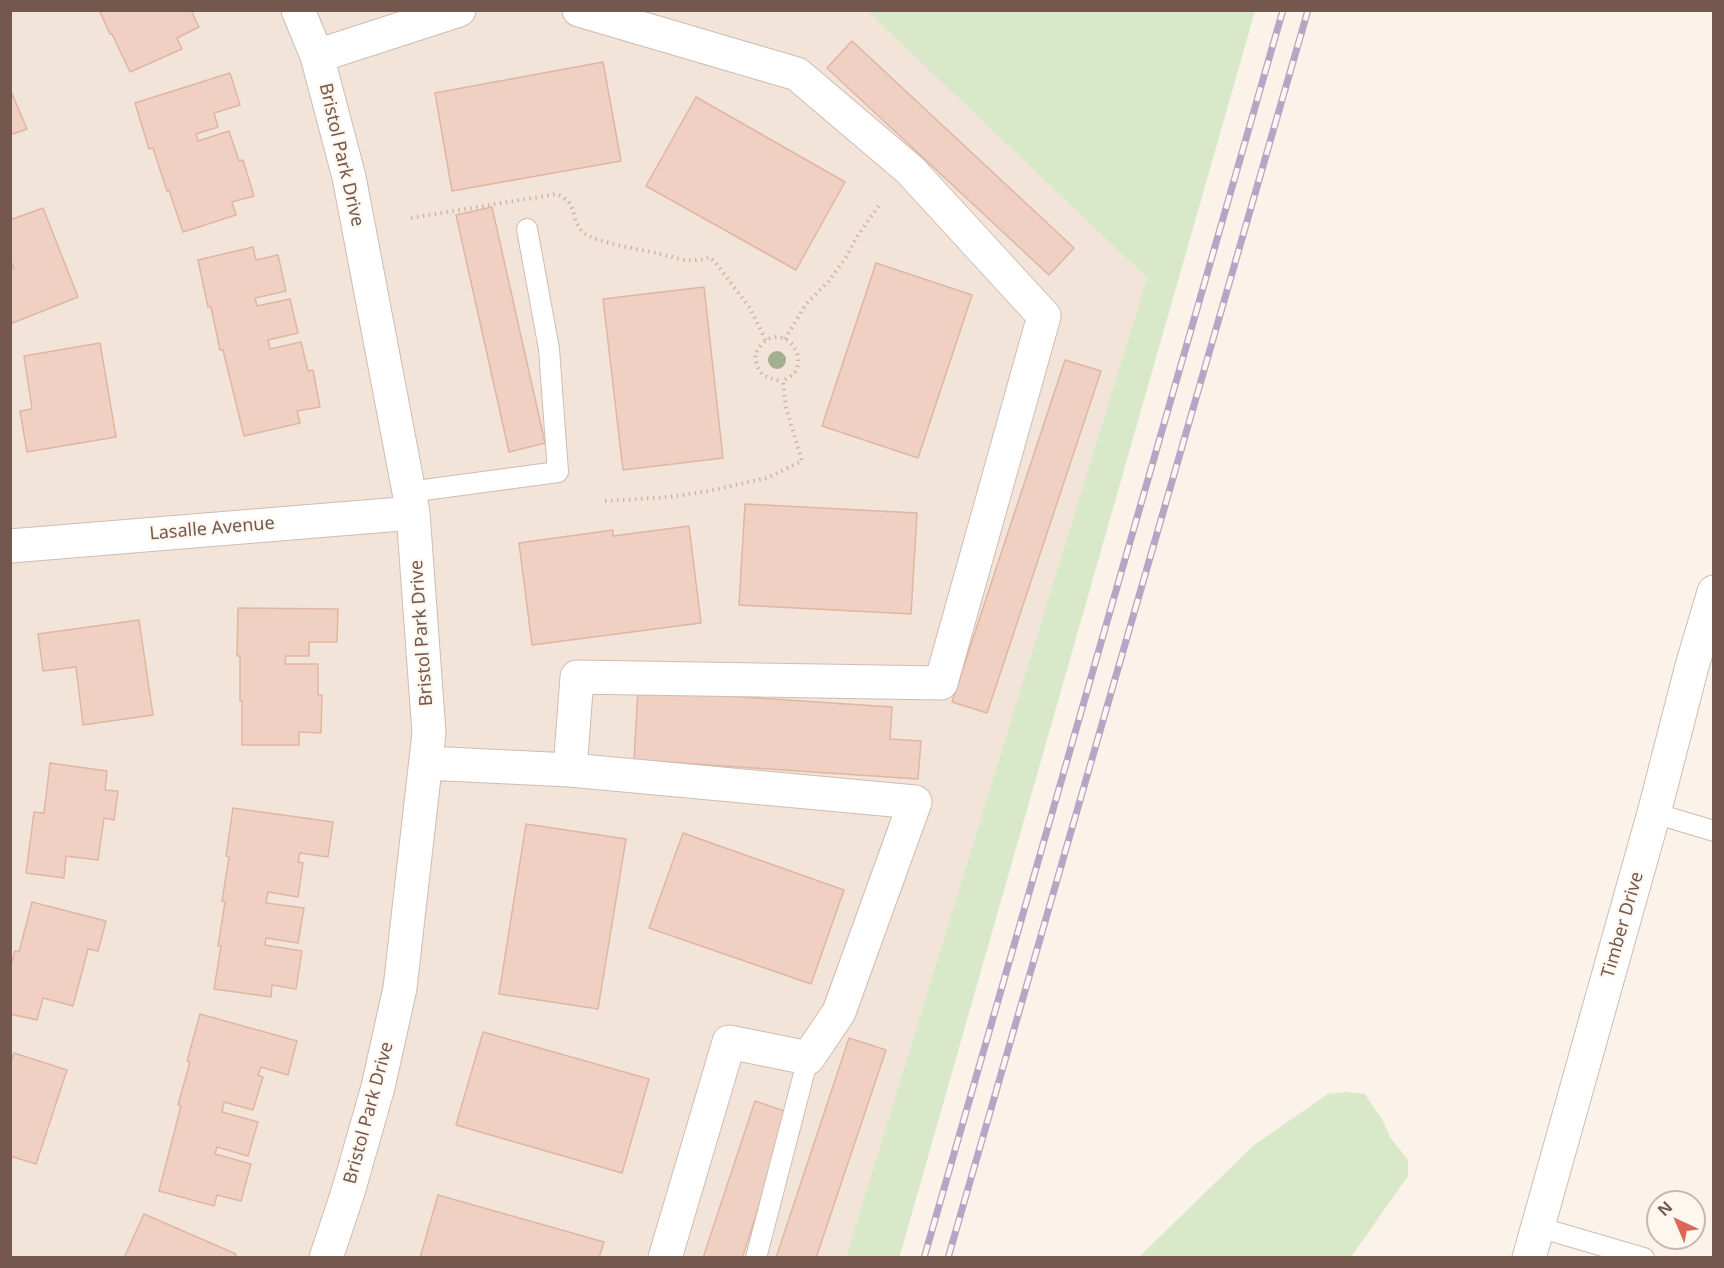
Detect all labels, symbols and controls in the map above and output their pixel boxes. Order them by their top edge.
street label: Bristol Park Drive [314,81,368,229]
street label: Lasalle Avenue [149,513,275,545]
street label: Bristol Park Drive [406,559,438,707]
street label: Timber Drive [1598,869,1648,981]
street label: Bristol Park Drive [340,1040,398,1186]
north arrow [1646,1190,1706,1250]
text: N [1653,1196,1677,1221]

